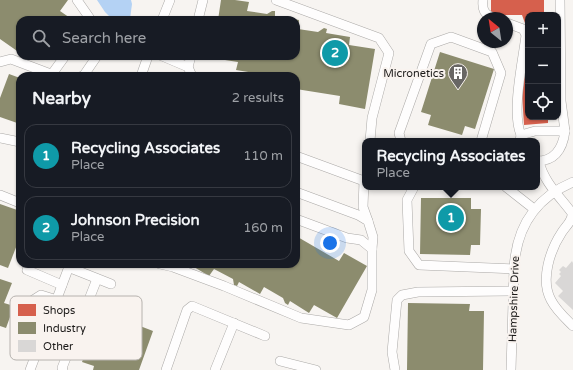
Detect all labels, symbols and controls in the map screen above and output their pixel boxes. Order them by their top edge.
north arrow [477,12,513,48]
map controls [525,12,561,120]
button: + [525,12,561,48]
search box [16,16,300,60]
icon: search [30,27,52,49]
text: Search here [62,29,146,47]
pin: 2 [322,38,348,68]
button: − [525,48,561,84]
building icon: Micronetics [447,62,469,90]
place label: Micronetics [383,67,444,80]
button: locate [525,84,561,120]
text: Nearby [32,88,91,109]
text: 2 results [232,90,284,106]
popup [362,138,540,190]
text: Recycling Associates [71,139,220,157]
text: Recycling Associates [376,147,526,165]
text: 1 [42,148,50,164]
text: 110 m [243,148,283,164]
text: Place [71,157,104,173]
text: Place [376,165,410,181]
pin: 1 [438,203,464,233]
text: Johnson Precision [71,211,200,229]
text: 2 [42,220,50,236]
text: 160 m [243,220,283,236]
text: Place [71,229,104,245]
your location [320,233,340,253]
street label: Hampshire Drive [506,256,522,342]
legend [10,296,142,360]
text: Shops [43,304,75,317]
text: Industry [43,322,86,335]
text: Other [43,340,74,353]

